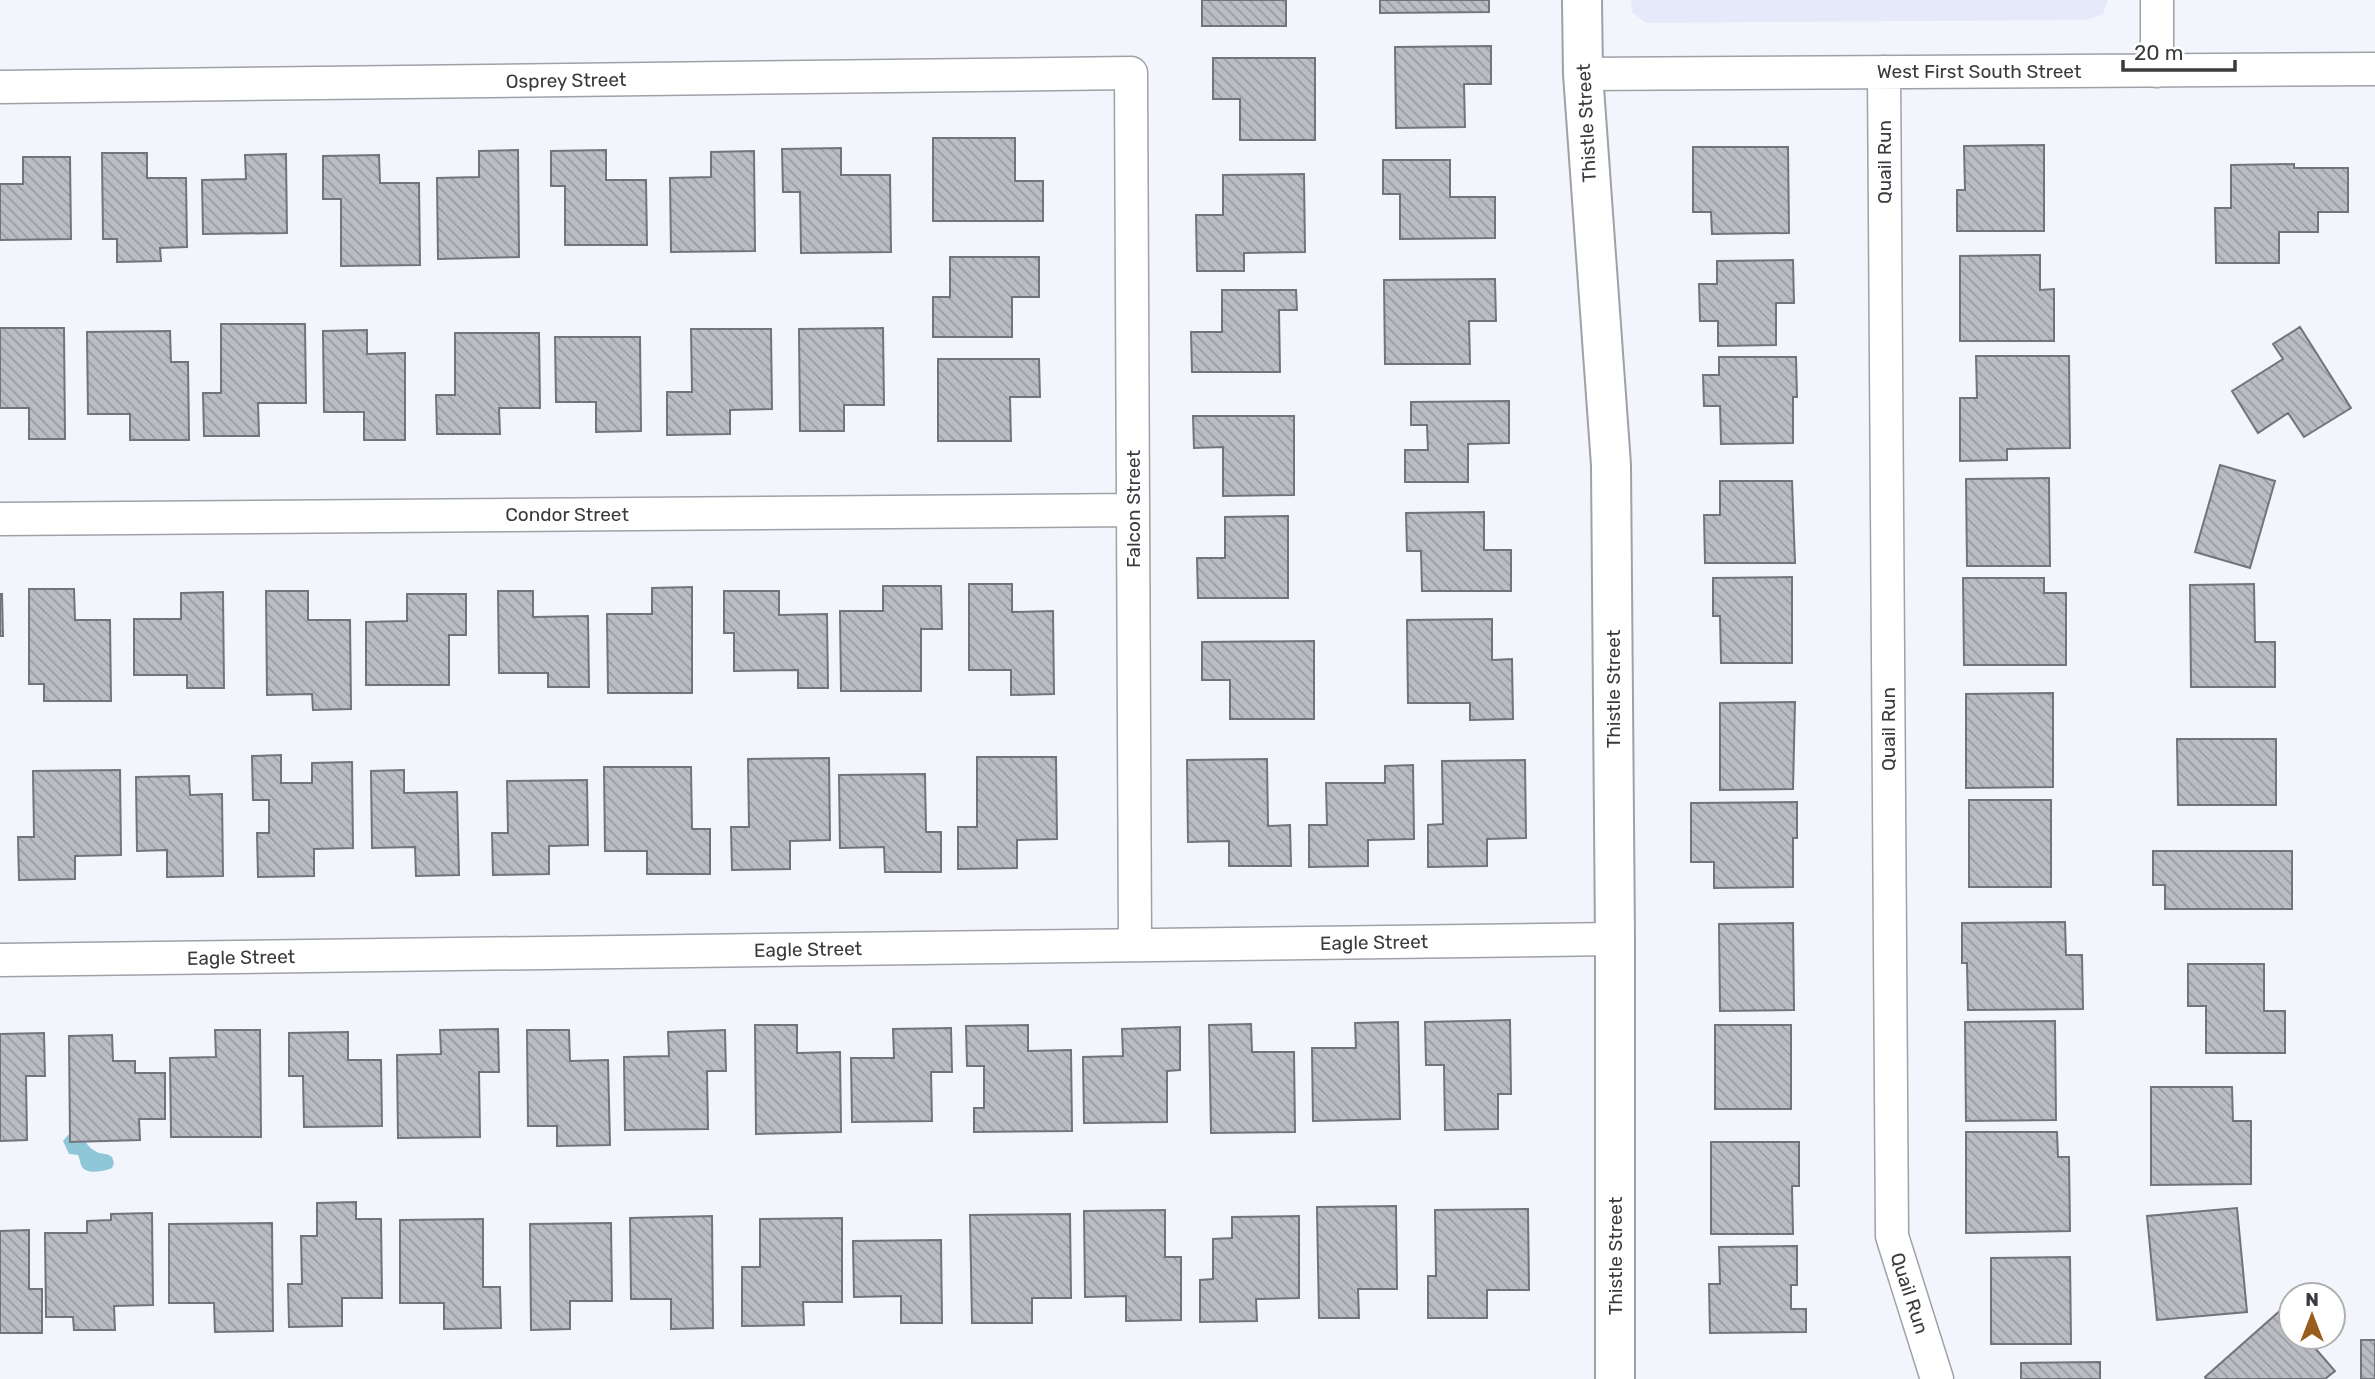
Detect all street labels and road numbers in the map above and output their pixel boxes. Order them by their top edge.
street label: West First South Street [1877,60,2082,83]
street label: Thistle Street [1572,63,1601,183]
street label: Osprey Street [505,68,627,93]
street label: Quail Run [1873,120,1896,204]
street label: Falcon Street [1122,449,1145,568]
street label: Condor Street [505,503,629,526]
street label: Thistle Street [1602,629,1625,748]
street label: Quail Run [1877,687,1900,771]
street label: Eagle Street [1320,930,1429,955]
street label: Eagle Street [754,937,863,962]
street label: Eagle Street [187,945,296,970]
street label: Thistle Street [1604,1196,1627,1315]
street label: Quail Run [1886,1250,1933,1337]

